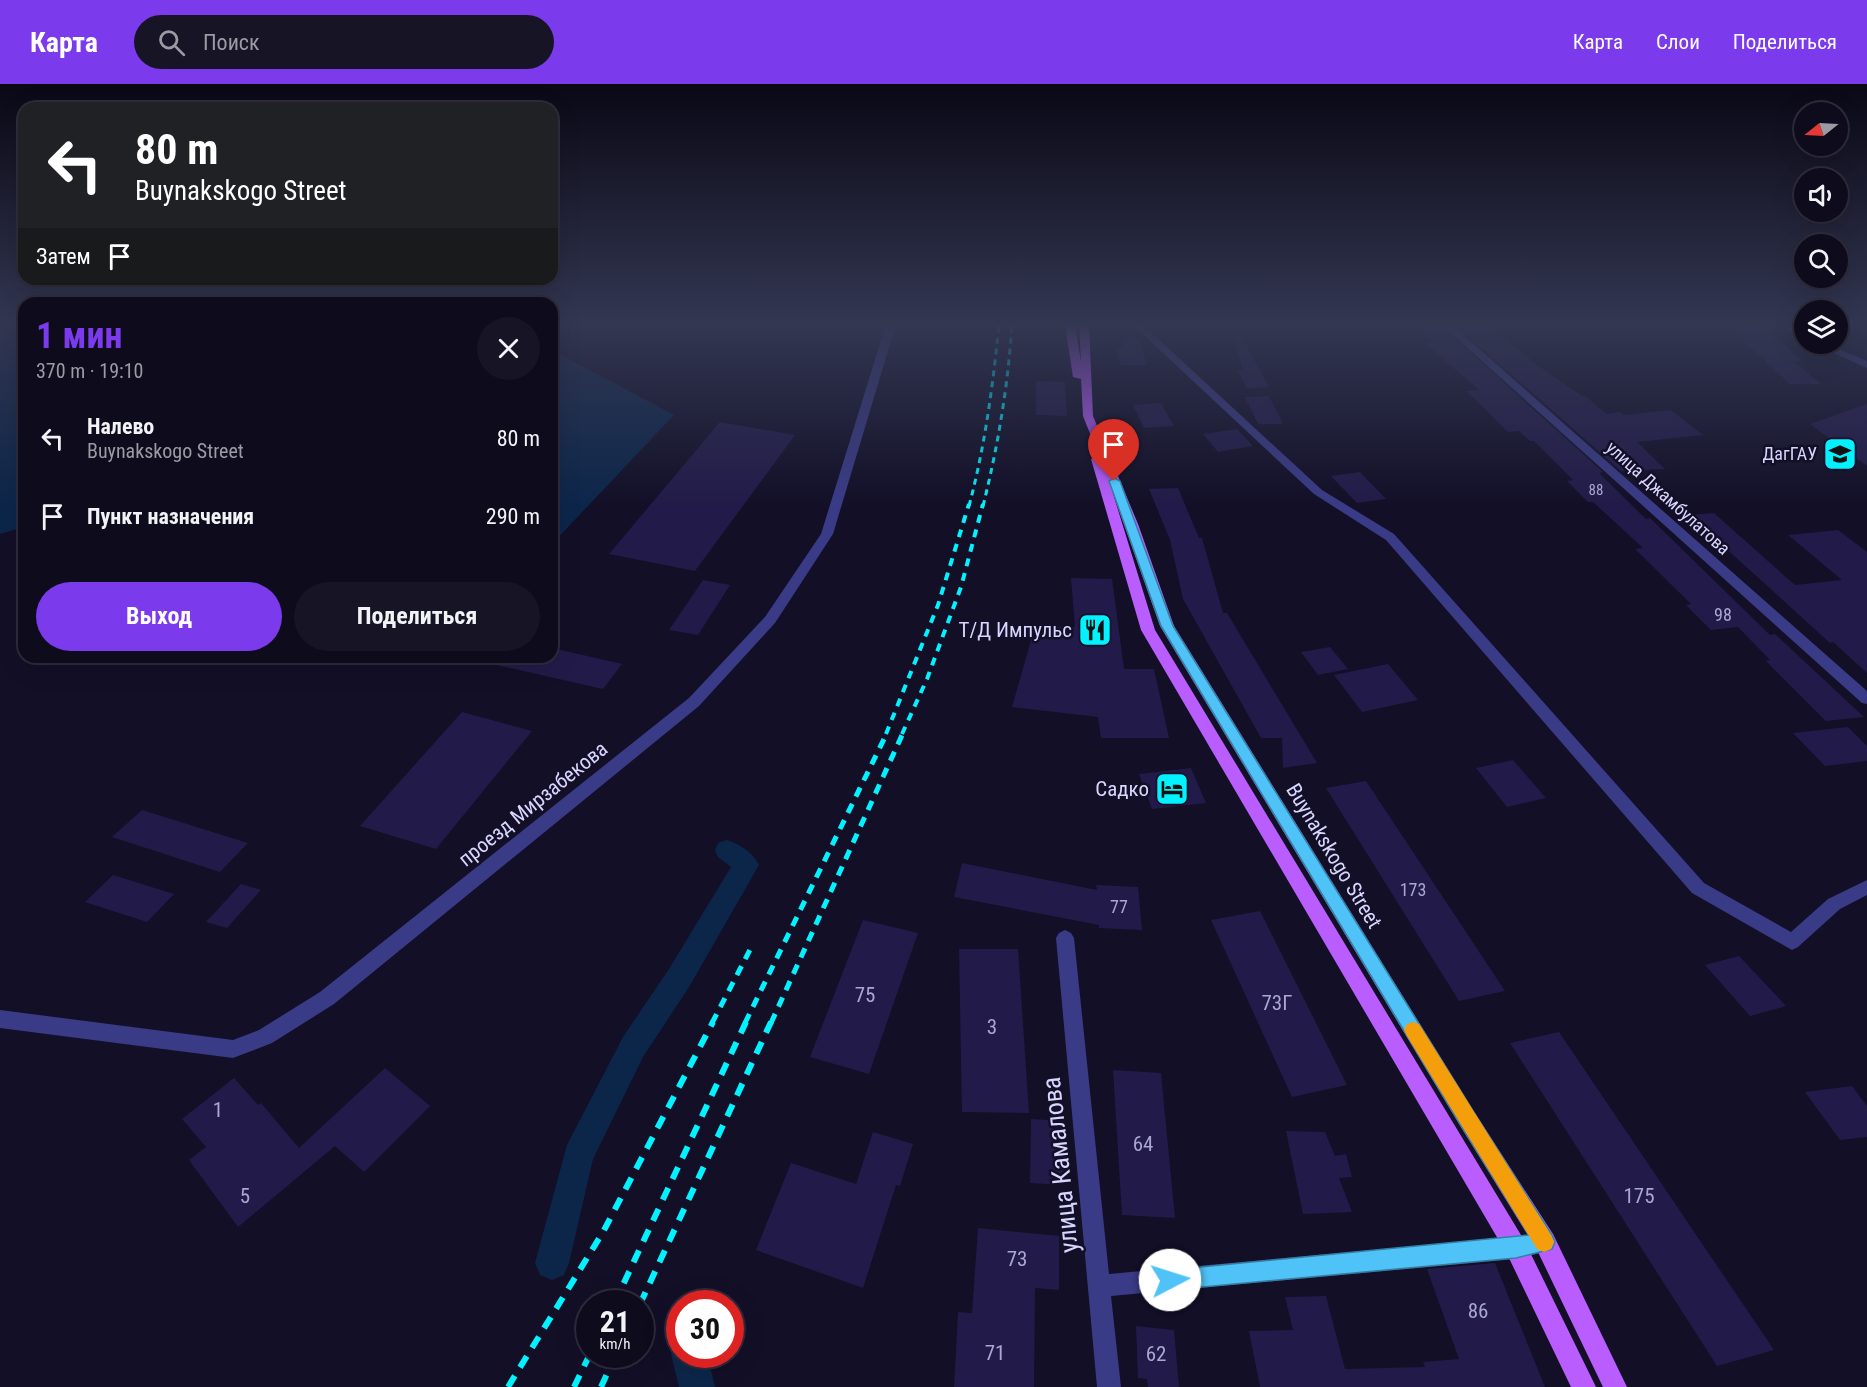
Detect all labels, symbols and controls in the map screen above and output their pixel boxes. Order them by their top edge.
search box [134,15,554,69]
text: Карта [30,26,98,59]
icon: search [155,26,188,59]
text: Поиск [203,30,260,55]
text: Карта [1573,30,1623,54]
text: Слои [1656,30,1700,54]
text: Поделиться [1733,30,1837,54]
north arrow [1794,102,1848,156]
map controls [1794,102,1848,354]
text: 80 m [135,125,218,174]
icon: left [36,126,114,204]
button: sound [1794,168,1848,222]
text: Buynakskogo Street [135,175,347,207]
button: search [1794,234,1848,288]
icon: arrive [103,240,136,273]
text: Затем [36,244,91,269]
button: layers [1794,300,1848,354]
text: 1 мин [36,315,122,357]
button: close [477,317,540,380]
text: 370 m · 19:10 [36,359,143,383]
text: Налево [87,414,154,439]
pin [1088,419,1139,481]
icon: left [36,422,69,455]
text: 80 m [497,426,540,451]
icon: arrive [1097,428,1130,461]
school or university icon: ДагГАУ [1822,436,1858,472]
street label: улица Джамбулатова [1602,437,1735,559]
text: Buynakskogo Street [87,439,244,463]
place label: ДагГАУ [1762,443,1817,464]
house number: 88 [1589,481,1603,499]
icon: arrive [36,500,69,533]
text: Пункт назначения [87,504,254,529]
text: 290 m [486,504,540,529]
button: Выход [36,582,282,651]
button: Поделиться [294,582,540,651]
house number: 98 [1714,604,1732,625]
restaurant icon: Т/Д Импульс [1077,612,1113,648]
place label: Т/Д Импульс [959,618,1072,642]
street label: проезд Мирзабекова [454,737,612,871]
hotel icon: Садко [1154,771,1190,807]
place label: Садко [1095,777,1149,801]
street label: Buynakskogo Street [1281,779,1387,933]
house number: 173 [1400,879,1426,900]
house number: 77 [1110,896,1128,917]
house number: 75 [855,983,875,1007]
house number: 73Г [1262,991,1293,1015]
house number: 3 [987,1015,997,1039]
street label: улица Камалова [1036,1075,1084,1255]
house number: 1 [213,1098,223,1122]
house number: 64 [1133,1132,1153,1156]
house number: 5 [240,1184,250,1208]
house number: 175 [1623,1184,1655,1208]
house number: 73 [1007,1247,1027,1271]
position arrow [1138,1248,1202,1312]
speed limit sign: 30 [666,1290,744,1368]
house number: 86 [1468,1299,1488,1323]
text: 21 [600,1304,630,1339]
text: km/h [600,1335,630,1353]
house number: 71 [985,1341,1005,1365]
house number: 62 [1146,1342,1166,1366]

